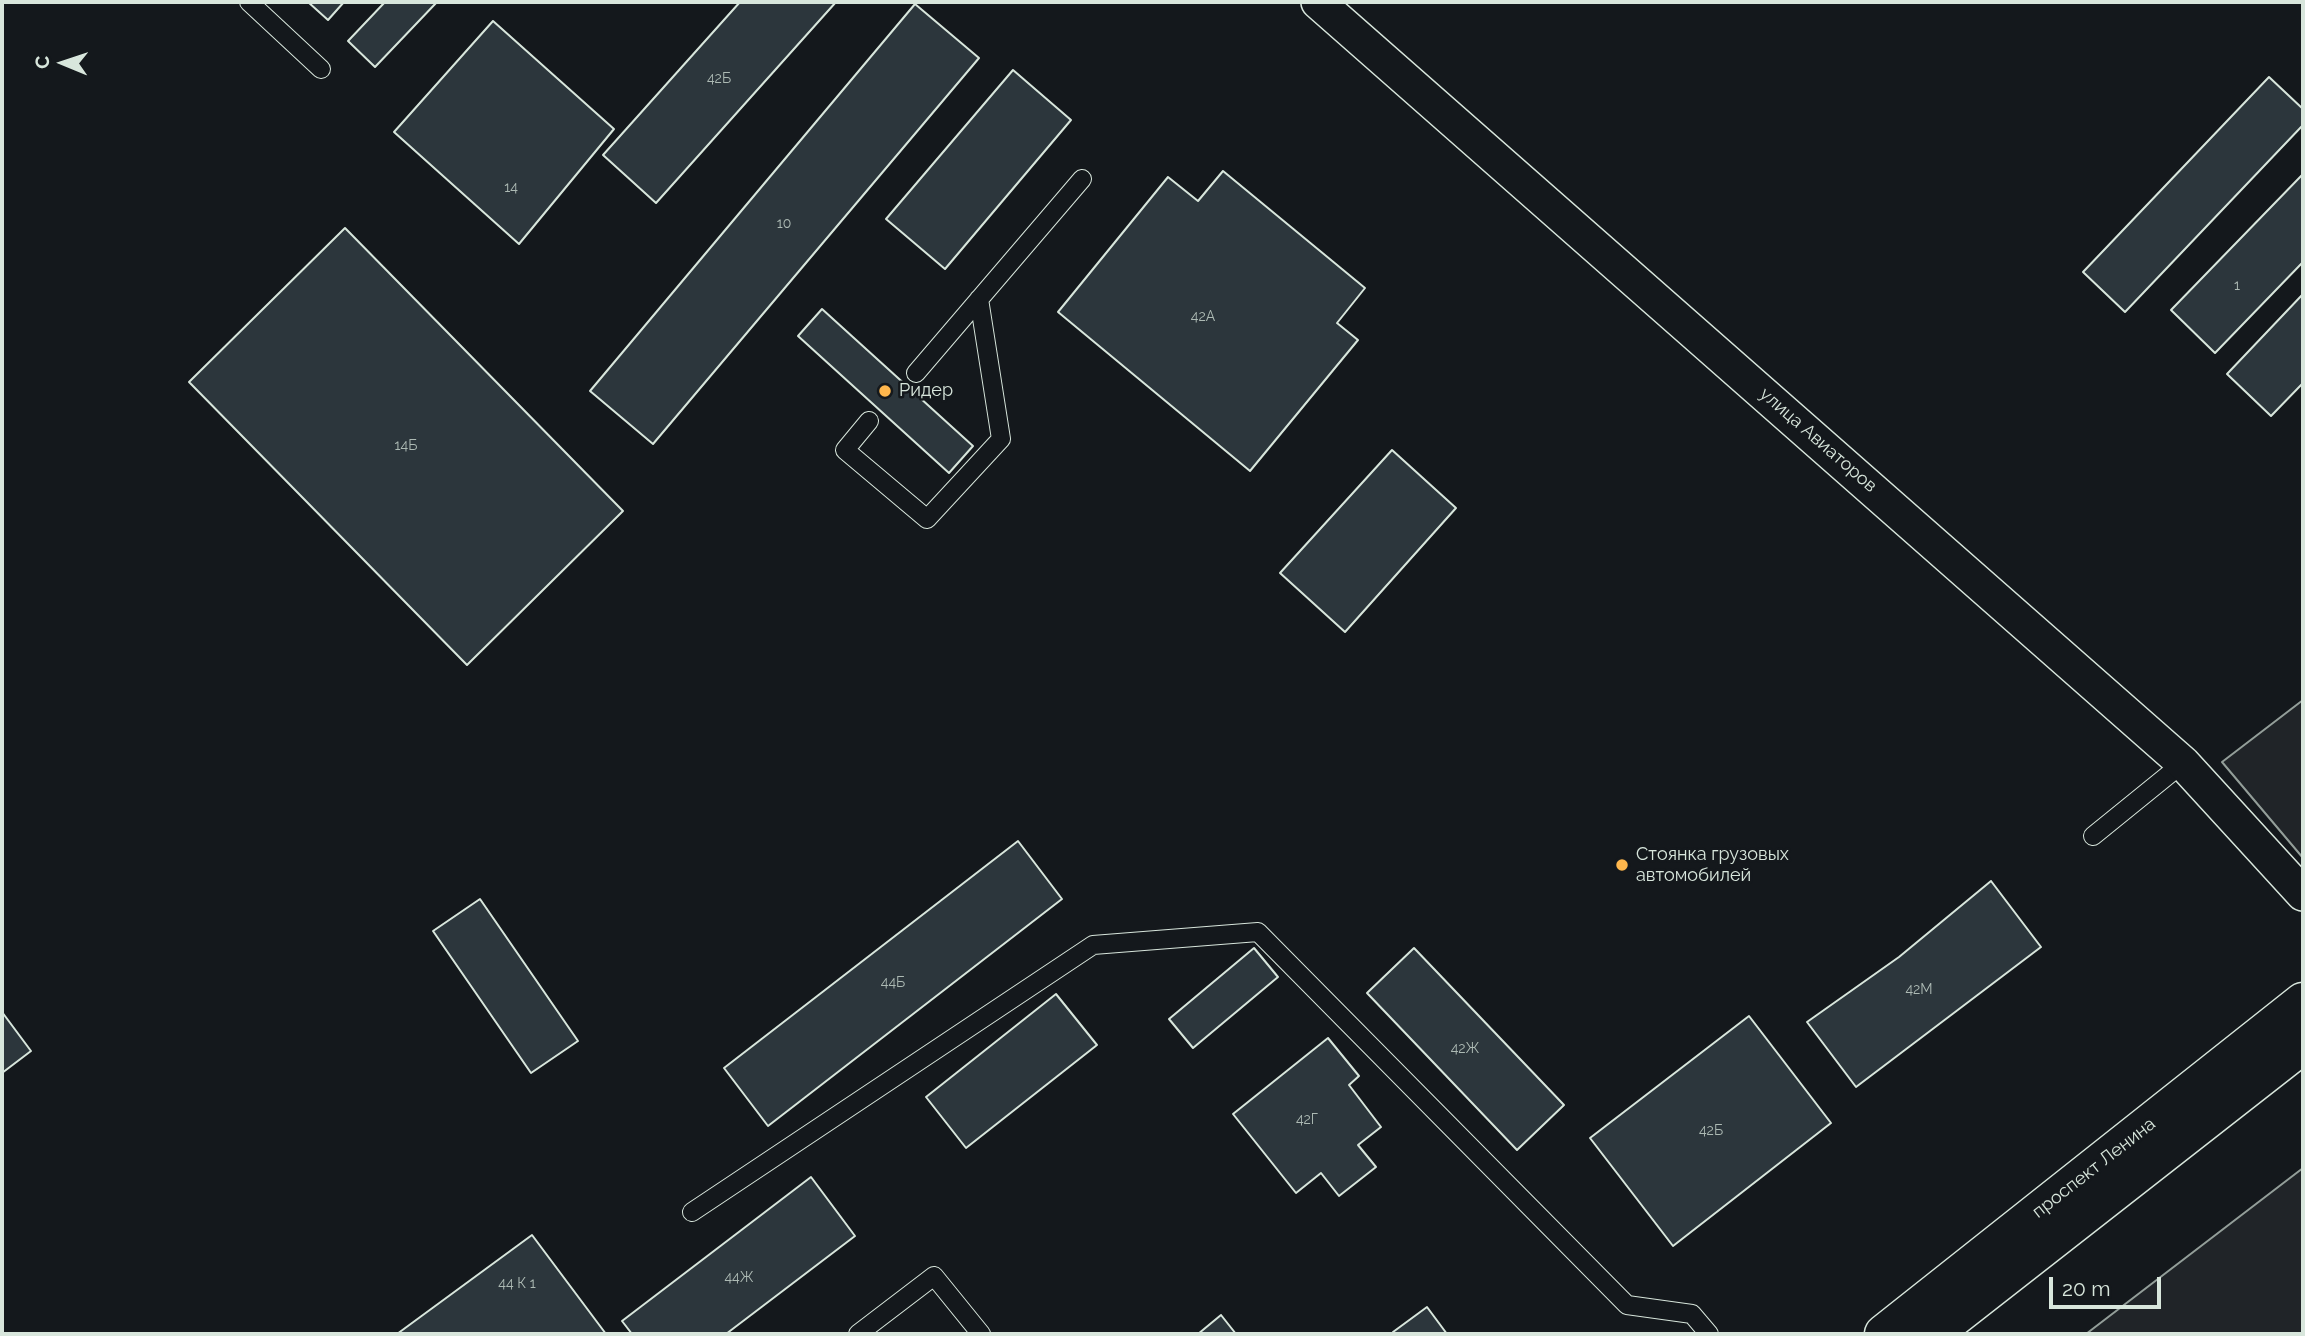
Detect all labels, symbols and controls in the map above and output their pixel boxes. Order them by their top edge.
north arrow [28,28,98,98]
text: С [31,55,53,69]
house number: 42Б [707,71,731,87]
house number: 14 [504,180,518,196]
house number: 10 [777,216,791,232]
house number: 1 [2234,278,2240,294]
house number: 42А [1191,309,1215,325]
place label: Ридер [899,380,953,402]
marker: Ридер [877,383,893,399]
street label: улица Авиаторов [1755,383,1881,497]
house number: 14Б [395,438,417,454]
place label: Стоянка грузовых автомобилей [1636,844,1789,886]
marker: Стоянка грузовых автомобилей [1614,857,1630,873]
house number: 44Б [881,975,905,991]
house number: 42М [1905,982,1933,998]
house number: 42Ж [1451,1041,1479,1057]
house number: 42Г [1296,1112,1318,1128]
street label: проспект Ленина [2028,1113,2160,1223]
house number: 42Б [1699,1123,1723,1139]
scale bar [2053,1262,2165,1306]
house number: 44Ж [724,1270,754,1286]
house number: 44 К 1 [498,1276,536,1292]
text: 20 m [2062,1276,2110,1301]

